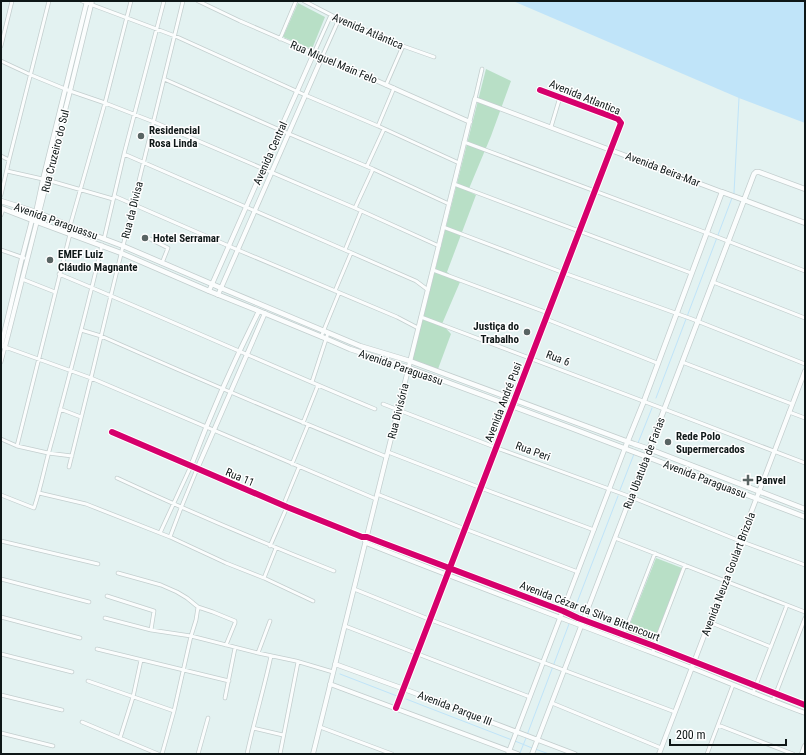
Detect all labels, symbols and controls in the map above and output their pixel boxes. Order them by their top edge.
street label: Avenida Atlântica [330,11,405,52]
street label: Rua Miguel Main Felo [288,38,380,87]
street label: Avenida Atlantica [547,77,622,118]
street label: Rua Cruzeiro do Sul [39,108,72,194]
street label: Avenida Central [251,120,290,187]
place label: Residencial Rosa Linda [149,124,200,150]
marker: Residencial Rosa Linda [136,131,146,141]
street label: Avenida Beira-Mar [624,149,703,190]
street label: Rua da Divisa [119,180,146,240]
street label: Avenida Paraguassu [12,200,99,243]
place label: Hotel Serramar [153,232,220,245]
marker: Hotel Serramar [140,233,150,243]
place label: EMEF Luiz Cláudio Magnante [58,248,138,274]
marker: EMEF Luiz Cláudio Magnante [45,255,55,265]
place label: Justiça do Trabalho [473,320,520,346]
marker: Justiça do Trabalho [522,327,532,337]
street label: Avenida Paraguassu [357,347,445,388]
street label: Rua 6 [544,348,572,369]
street label: Avenida André Pusi [482,361,525,444]
street label: Rua Divisória [385,382,412,440]
street label: Rua Ubatuba de Farias [621,415,668,511]
place label: Rede Polo Supermercados [676,430,745,456]
marker: Rede Polo Supermercados [663,437,673,447]
street label: Rua Peri [514,439,552,464]
street label: Avenida Paraguassu [661,458,748,501]
street label: Rua 11 [224,466,256,489]
place label: Panvel [756,474,786,487]
marker: Panvel [743,475,753,485]
street label: Avenida Neuza Goulart Brizola [699,511,758,638]
street label: Avenida Cézar da Silva Bittencourt [518,579,662,644]
street label: Avenida Parque III [416,688,494,729]
scale bar [670,721,786,747]
text: 200 m [676,728,706,742]

